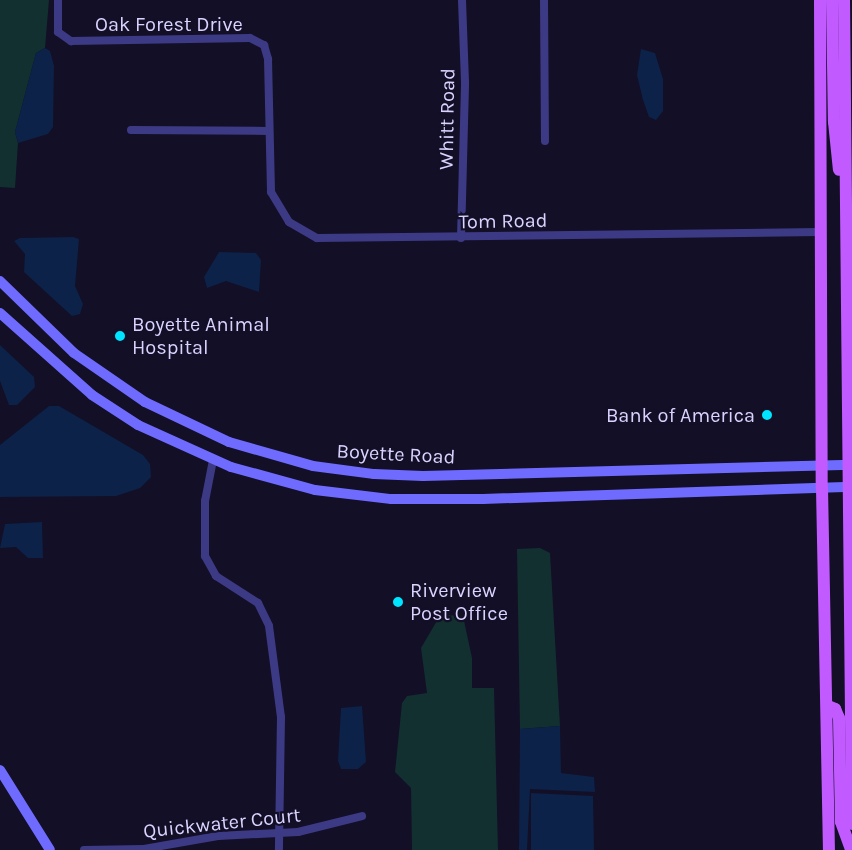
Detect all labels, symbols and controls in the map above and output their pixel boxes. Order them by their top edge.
street label: Oak Forest Drive [95,12,243,36]
street label: Whitt Road [434,68,460,170]
street label: Tom Road [458,208,548,234]
place label: Boyette Animal Hospital [132,312,270,359]
marker: Boyette Animal Hospital [113,329,127,343]
place label: Bank of America [606,403,755,427]
marker: Bank of America [760,408,774,422]
street label: Boyette Road [336,439,456,469]
place label: Riverview Post Office [410,578,508,625]
marker: Riverview Post Office [391,595,405,609]
street label: Quickwater Court [142,803,302,843]

